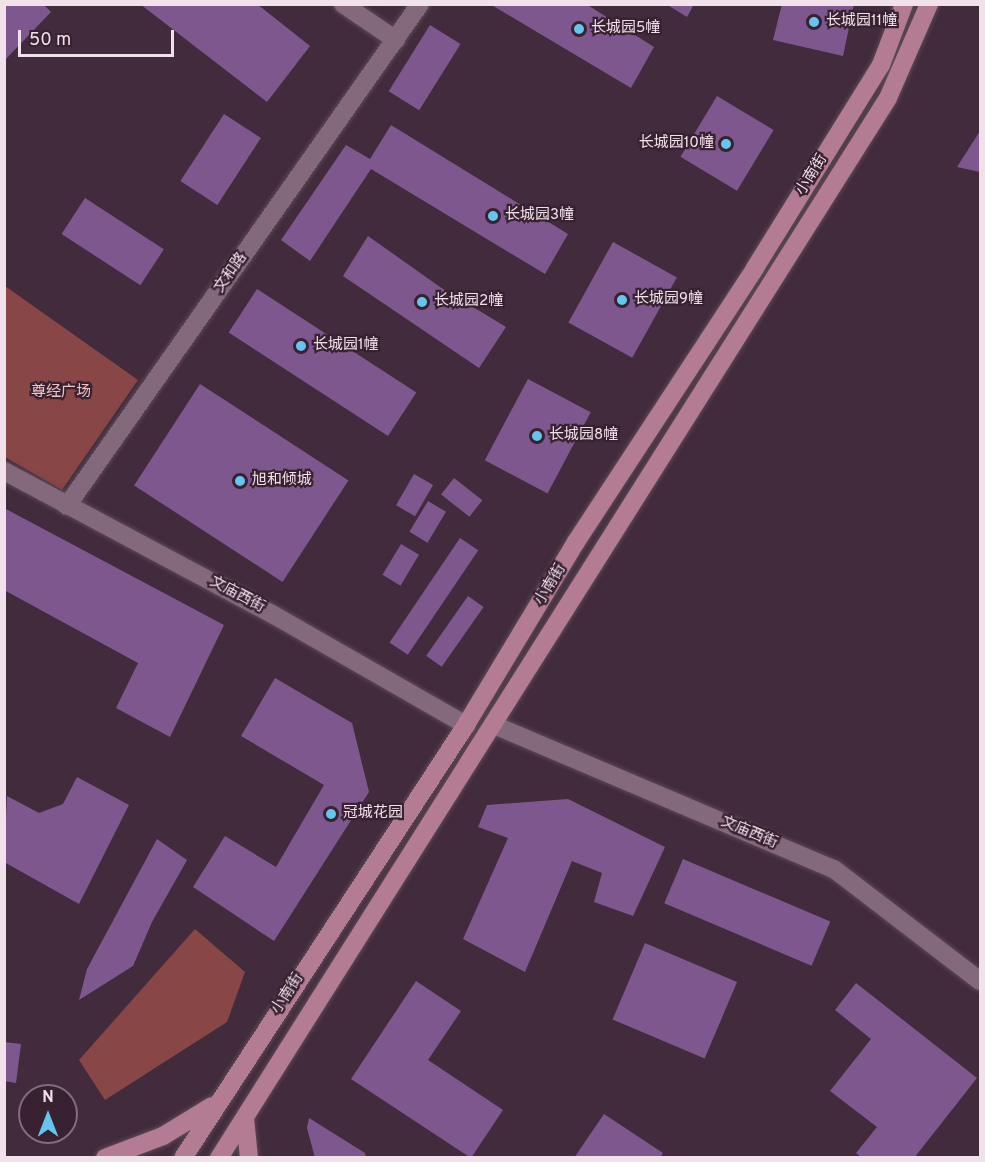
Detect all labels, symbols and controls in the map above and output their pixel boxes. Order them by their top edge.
place label: 长城园11幢 [826,13,897,31]
marker: 长城园11幢 [807,15,821,29]
scale bar [21,18,177,56]
place label: 长城园5幢 [591,20,660,38]
marker: 长城园5幢 [572,22,586,36]
text: 50 m [29,29,71,52]
place label: 长城园10幢 [639,135,714,153]
marker: 长城园10幢 [719,137,733,151]
street label: 小南街 [792,151,832,199]
place label: 长城园3幢 [505,207,574,225]
marker: 长城园3幢 [486,209,500,223]
street label: 文和路 [211,249,251,297]
place label: 长城园9幢 [634,291,703,309]
place label: 长城园2幢 [434,293,503,311]
marker: 长城园9幢 [615,293,629,307]
marker: 长城园2幢 [415,295,429,309]
place label: 长城园1幢 [313,337,379,355]
marker: 长城园1幢 [294,339,308,353]
park label: 尊经广场 [31,384,91,402]
place label: 长城园8幢 [549,427,618,445]
marker: 长城园8幢 [530,429,544,443]
place label: 旭和倾城 [252,472,312,490]
marker: 旭和倾城 [233,474,247,488]
street label: 小南街 [532,561,570,609]
street label: 文庙西街 [206,573,268,617]
place label: 冠城花园 [343,805,403,823]
marker: 冠城花园 [324,807,338,821]
street label: 文庙西街 [718,813,780,853]
street label: 小南街 [268,970,308,1018]
north arrow [18,1084,78,1144]
text: N [42,1088,54,1108]

